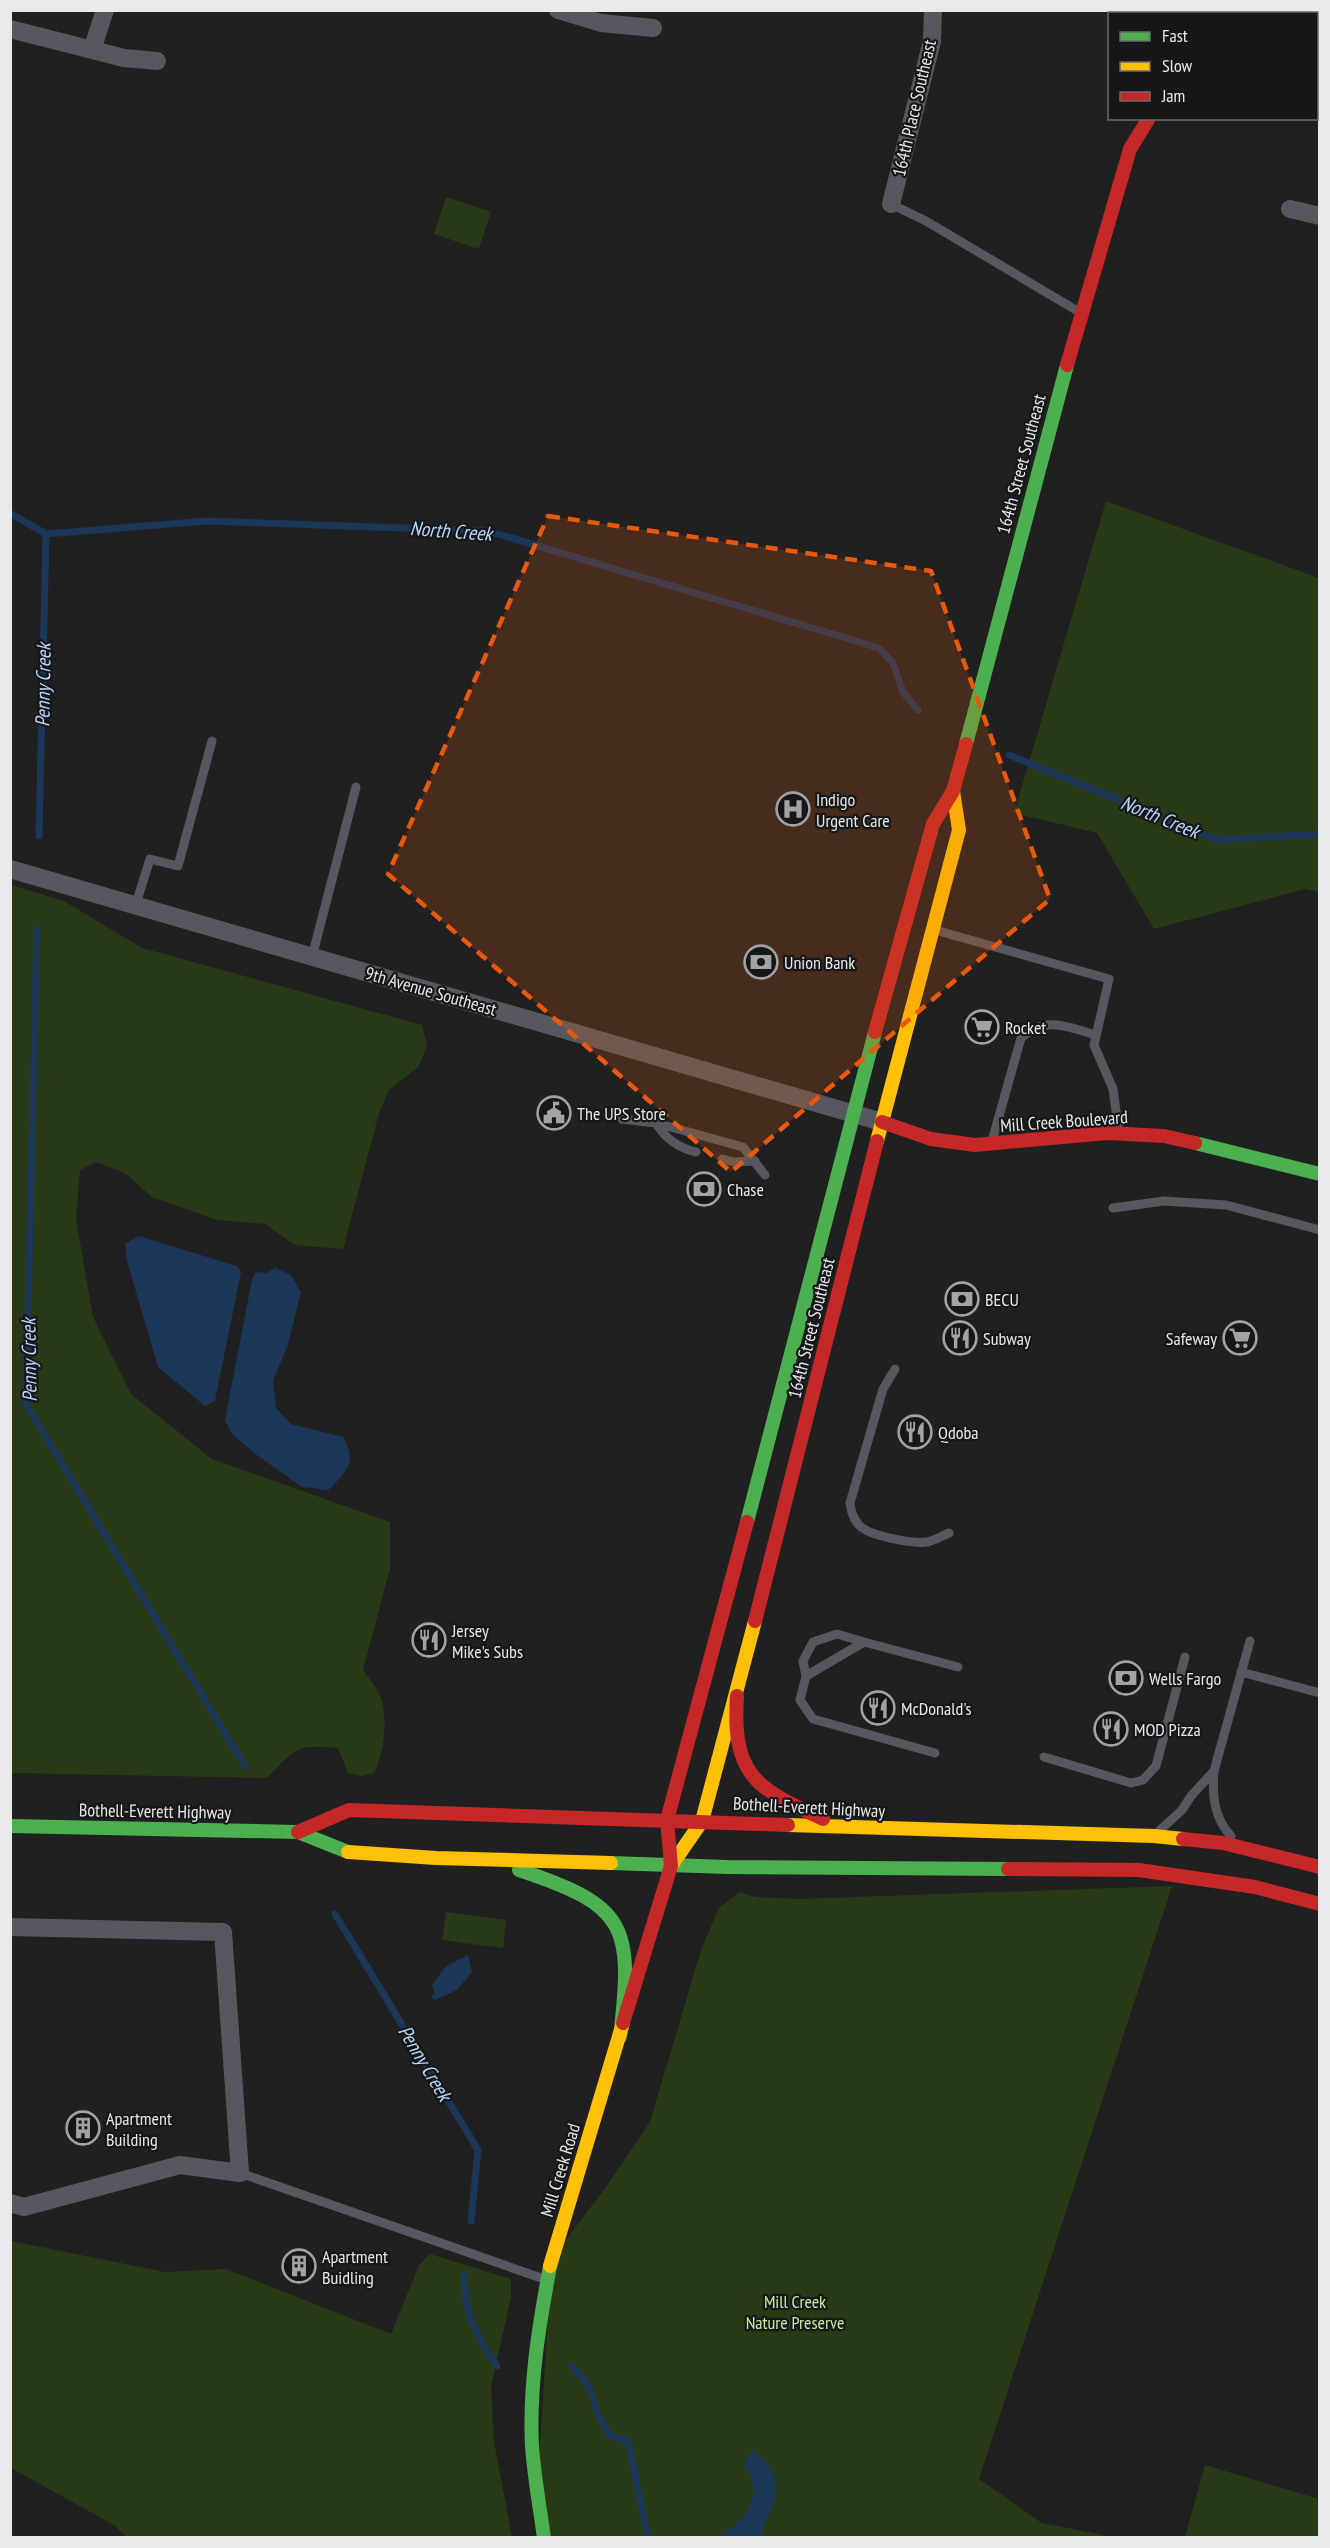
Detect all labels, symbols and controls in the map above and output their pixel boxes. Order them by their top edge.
legend [1108,12,1318,120]
text: Fast [1162,24,1188,47]
street label: 164th Place Southeast [887,37,941,179]
text: Slow [1162,54,1193,77]
text: Jam [1161,84,1185,107]
street label: 164th Street Southeast [991,391,1051,536]
water label: North Creek [409,515,495,547]
water label: Penny Creek [29,641,57,727]
place label: Indigo Urgent Care [816,788,890,832]
water label: North Creek [1117,790,1205,845]
hospital icon: Indigo Urgent Care [775,791,811,827]
bank icon: Union Bank [743,944,779,980]
place label: Union Bank [784,951,855,974]
street label: 9th Avenue Southeast [363,961,499,1021]
supermarket icon: Rocket [964,1009,1000,1045]
place label: Rocket [1005,1016,1046,1039]
public building icon: The UPS Store [536,1095,572,1131]
place label: The UPS Store [577,1102,666,1125]
street label: Mill Creek Boulevard [999,1105,1129,1137]
bank icon: Chase [686,1171,722,1207]
place label: Chase [727,1178,764,1201]
street label: 164th Street Southeast [782,1255,840,1401]
bank icon: BECU [944,1281,980,1317]
place label: BECU [985,1288,1019,1311]
water label: Penny Creek [15,1316,43,1402]
restaurant icon: Subway [942,1320,978,1356]
supermarket icon: Safeway [1222,1320,1258,1356]
place label: Subway [983,1327,1031,1350]
place label: Safeway [1166,1327,1217,1350]
restaurant icon: Qdoba [897,1414,933,1450]
place label: Qdoba [938,1421,978,1444]
place label: Jersey Mike's Subs [451,1619,523,1663]
restaurant icon: Jersey Mike's Subs [411,1622,447,1658]
bank icon: Wells Fargo [1108,1660,1144,1696]
place label: Wells Fargo [1149,1667,1222,1690]
restaurant icon: McDonald's [860,1690,896,1726]
place label: McDonald's [901,1697,972,1720]
restaurant icon: MOD Pizza [1093,1711,1129,1747]
place label: MOD Pizza [1134,1718,1201,1741]
street label: Bothell-Everett Highway [732,1792,886,1822]
street label: Bothell-Everett Highway [79,1798,232,1824]
water label: Penny Creek [392,2020,459,2108]
place label: Apartment Building [106,2107,172,2151]
building icon: Apartment Building [65,2110,101,2146]
street label: Mill Creek Road [535,2121,585,2219]
place label: Apartment Buidling [322,2245,388,2289]
building icon: Apartment Buidling [281,2248,317,2284]
park label: Mill Creek Nature Preserve [746,2290,844,2334]

